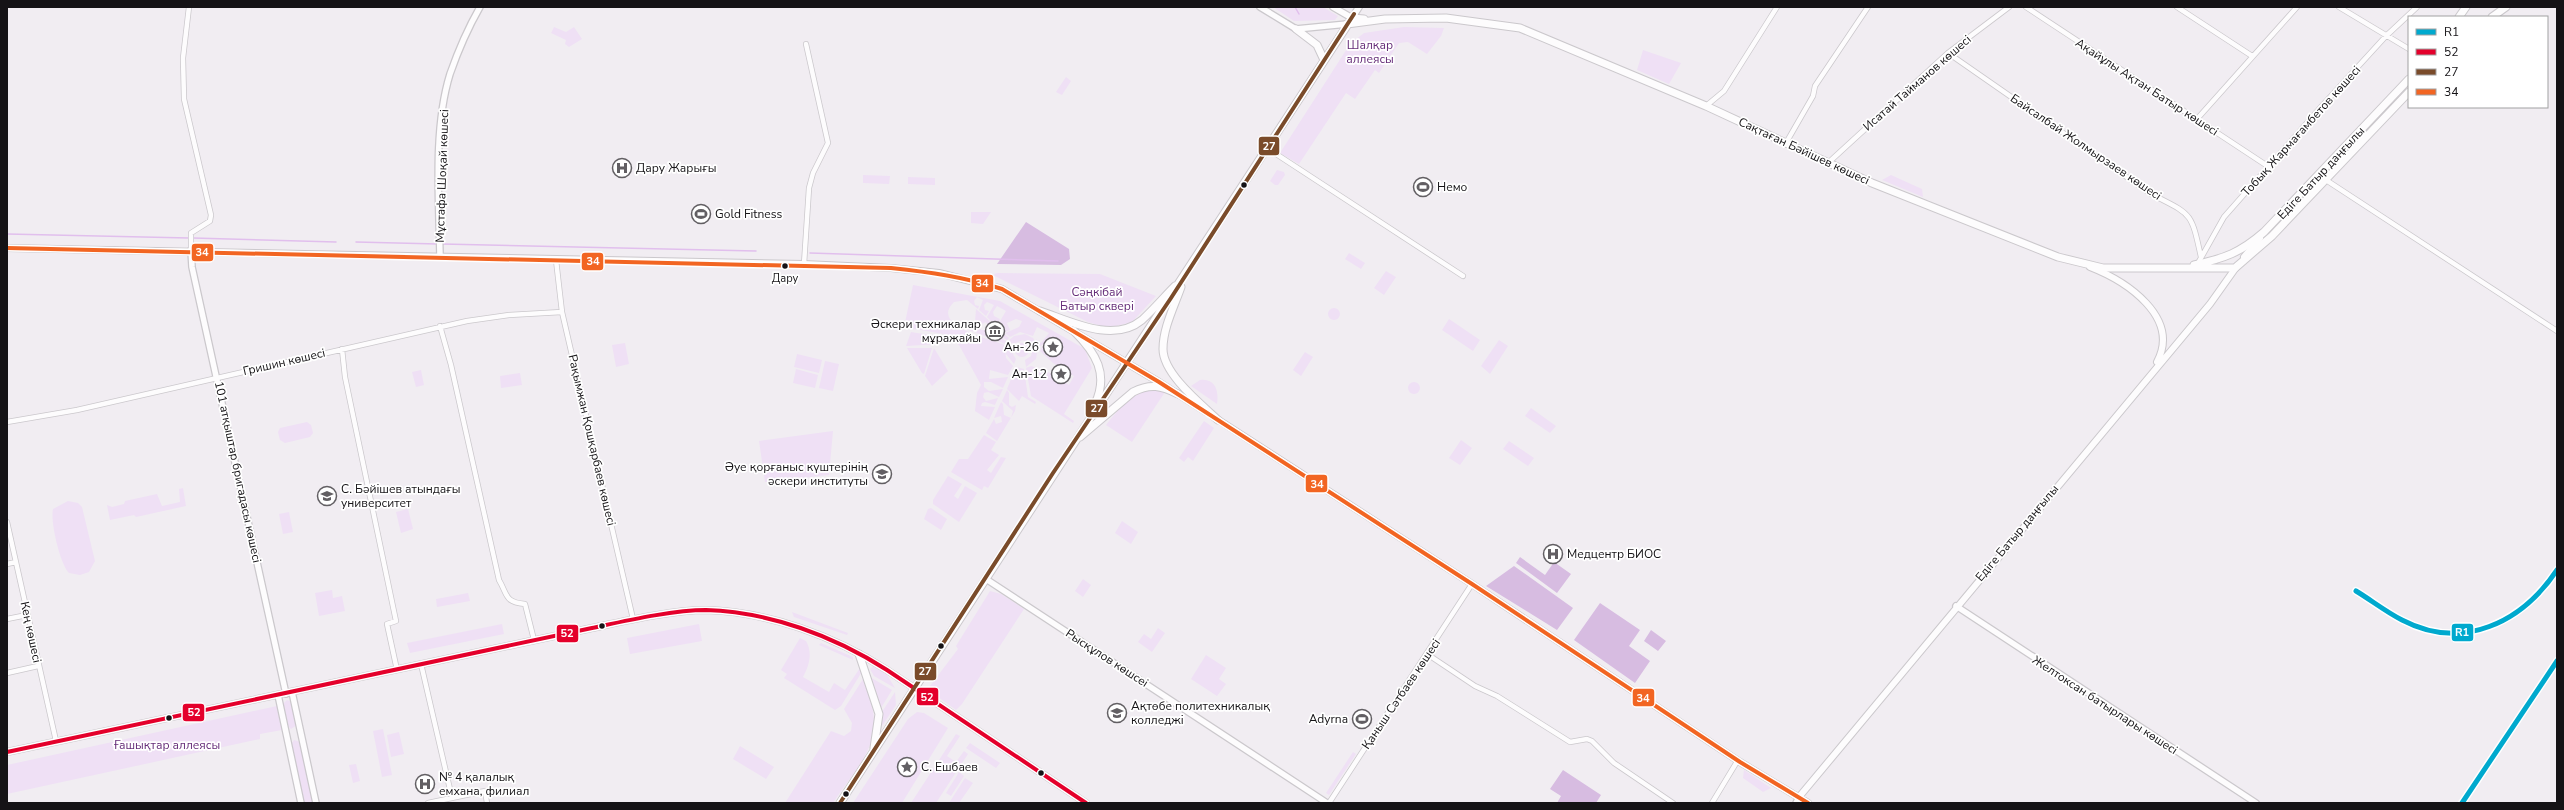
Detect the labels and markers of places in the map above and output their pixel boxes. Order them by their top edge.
hospital icon: Дару Жарығы [611,157,633,179]
place label: Дару Жарығы [636,160,716,176]
sports icon: Немо [1412,176,1434,198]
place label: Немо [1437,179,1468,195]
unlabelled marker [1239,180,1249,190]
sports icon: Gold Fitness [690,203,712,225]
place label: Gold Fitness [715,206,782,222]
marker: Дару [780,261,790,271]
place label: Дару [772,271,799,286]
place label: Әскери техникалар мұражайы [871,316,981,346]
museum icon: Әскери техникалар мұражайы [984,320,1006,342]
place icon: Ан-26 [1042,336,1064,358]
place label: Ан-26 [1004,339,1039,355]
place icon: Ан-12 [1050,363,1072,385]
place label: Ан-12 [1012,366,1047,382]
place label: Әуе қорғаныс күштерінің әскери институты [725,459,869,489]
school or university icon: Әуе қорғаныс күштерінің әскери институты [871,463,893,485]
place label: С. Бәйішев атындағы университет [341,481,461,511]
school or university icon: С. Бәйішев атындағы университет [316,485,338,507]
hospital icon: Медцентр БИОС [1542,543,1564,565]
place label: Медцентр БИОС [1567,546,1661,562]
unlabelled marker [597,621,607,631]
unlabelled marker [936,641,946,651]
place label: Ақтөбе политехникалық колледжі [1131,698,1270,728]
school or university icon: Ақтөбе политехникалық колледжі [1106,702,1128,724]
sports icon: Adyrna [1351,708,1373,730]
place label: Adyrna [1309,711,1348,727]
unlabelled marker [164,713,174,723]
place icon: С. Ешбаев [896,756,918,778]
place label: С. Ешбаев [921,759,978,775]
unlabelled marker [1036,768,1046,778]
place label: № 4 қалалық емхана, филиал [439,769,529,799]
hospital icon: № 4 қалалық емхана, филиал [414,773,436,795]
unlabelled marker [841,789,851,799]

